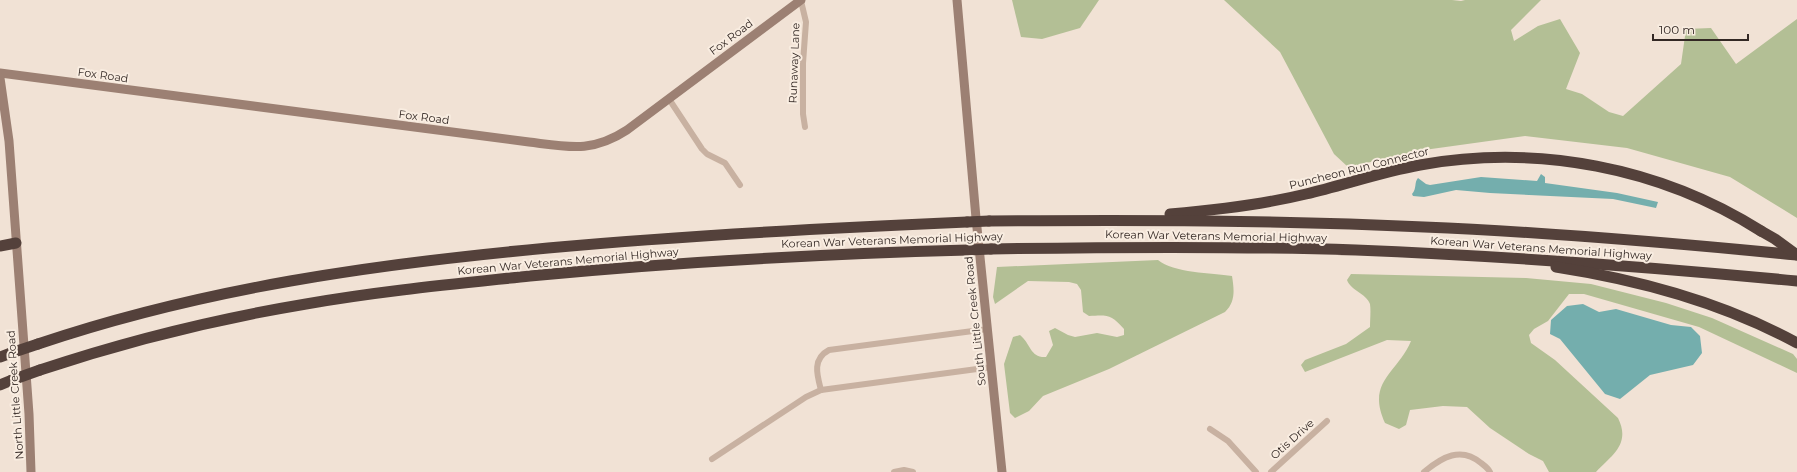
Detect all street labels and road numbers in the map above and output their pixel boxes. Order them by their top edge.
street label: Fox Road [706,16,756,58]
street label: Runaway Lane [786,22,802,104]
street label: Fox Road [77,65,129,85]
street label: Fox Road [398,107,450,127]
street label: Puncheon Run Connector [1288,144,1430,192]
street label: Korean War Veterans Memorial Highway [1105,227,1327,245]
street label: Korean War Veterans Memorial Highway [781,229,1003,251]
street label: Korean War Veterans Memorial Highway [1430,233,1652,263]
street label: Korean War Veterans Memorial Highway [457,244,679,278]
street label: South Little Creek Road [961,256,989,386]
street label: North Little Creek Road [4,330,26,460]
street label: Otis Drive [1267,416,1317,462]

